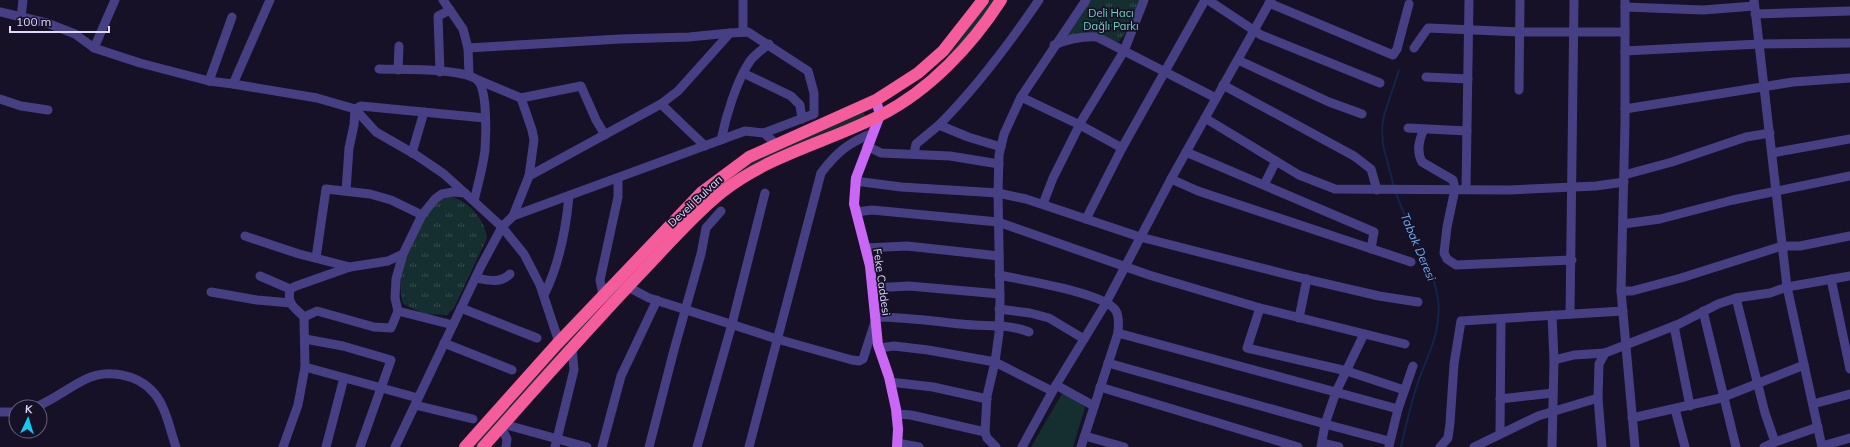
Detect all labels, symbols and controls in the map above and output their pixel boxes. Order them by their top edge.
park label: Deli Hacı Dağlı Parkı [1083,6,1139,33]
scale bar [10,8,109,34]
text: 100 m [16,14,51,29]
street label: Develi Bulvarı [665,172,725,230]
water label: Tabak Deresi [1397,211,1440,283]
street label: Feke Caddesi [870,248,894,316]
north arrow [8,399,48,439]
text: K [25,402,34,416]

